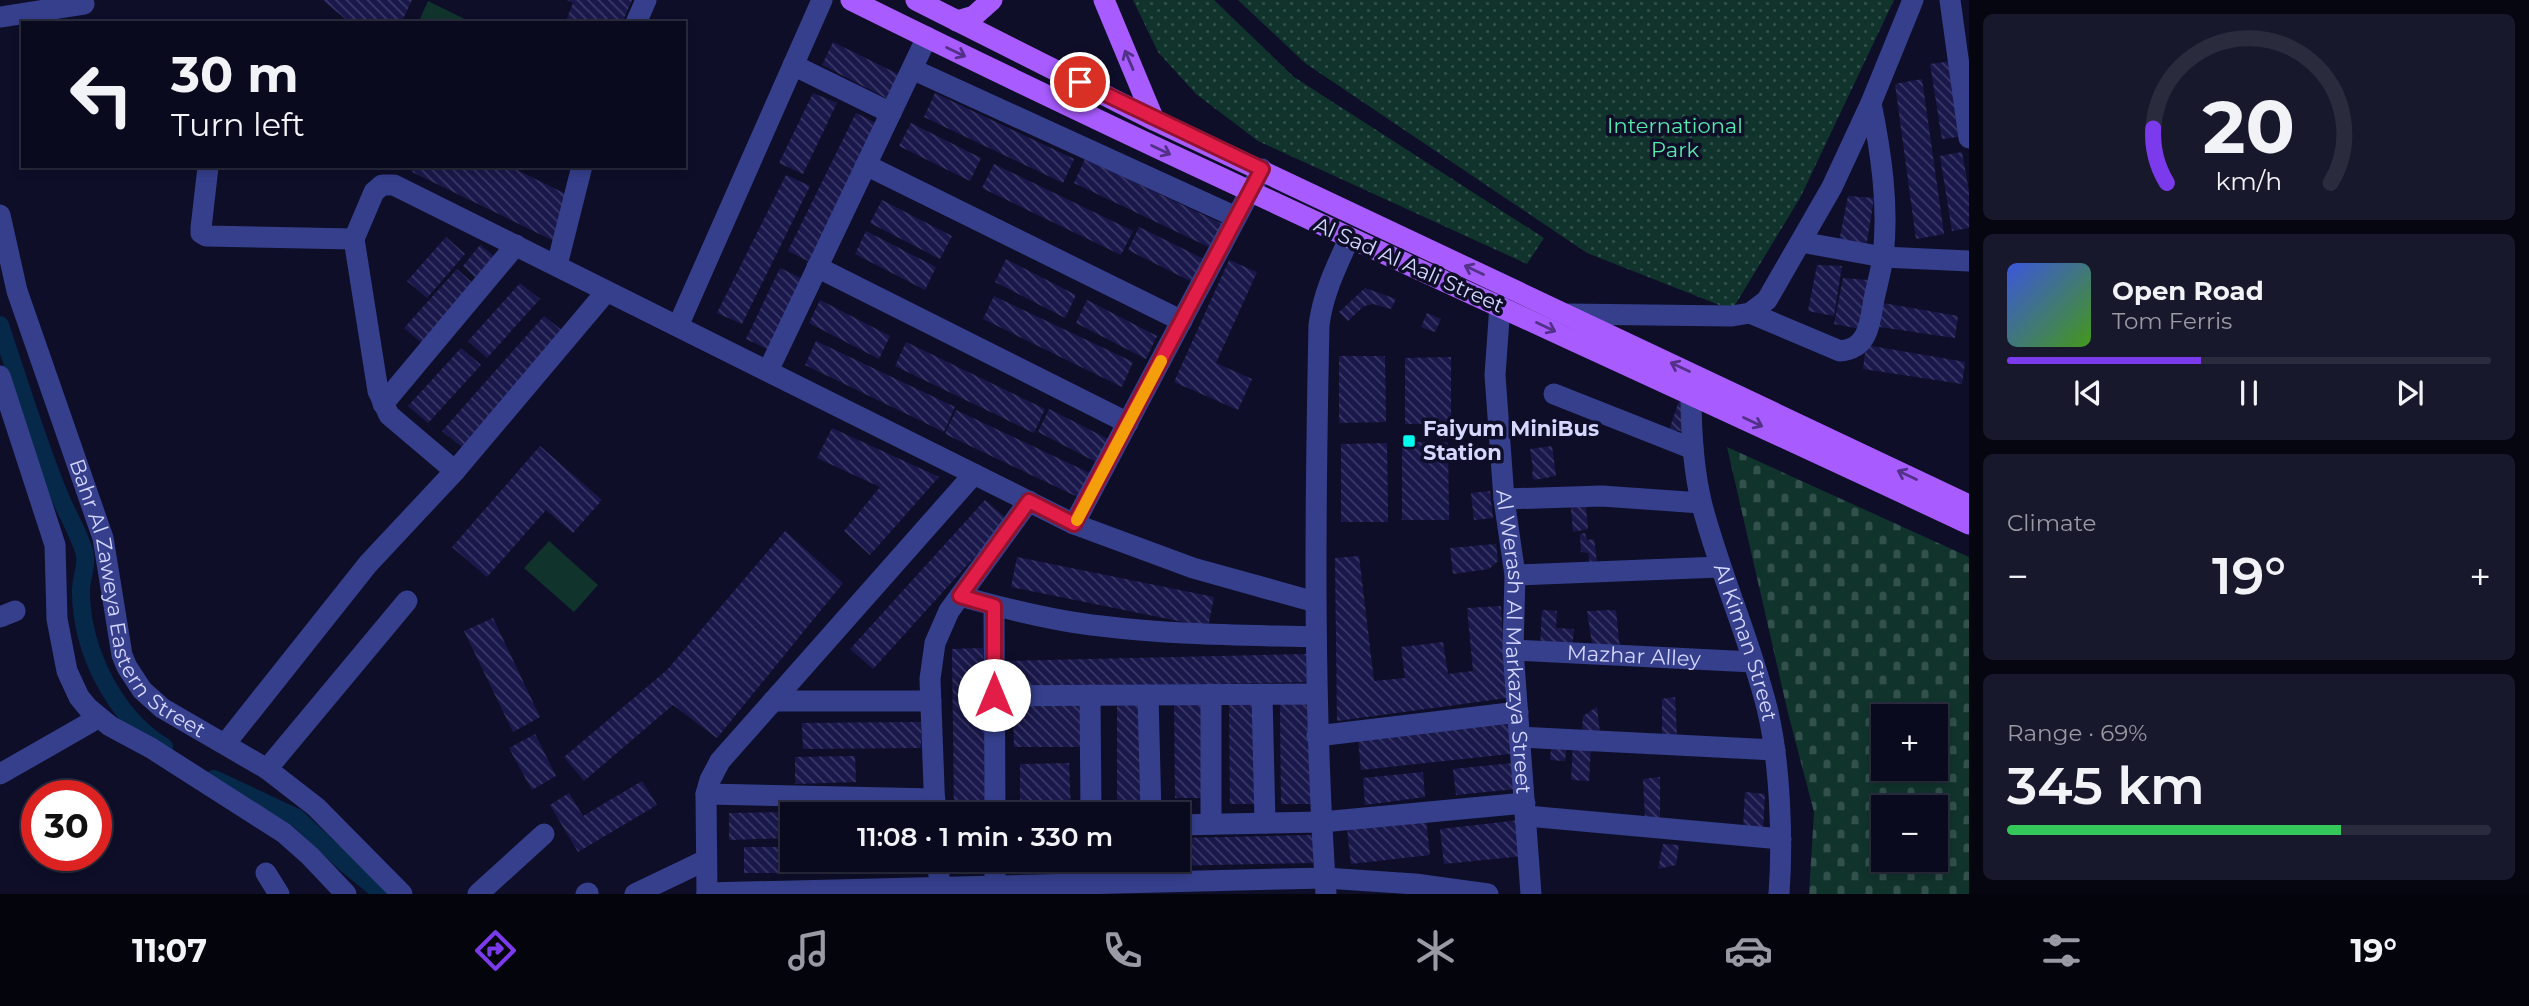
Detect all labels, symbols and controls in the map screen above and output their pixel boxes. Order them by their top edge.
text: 30 m [171,45,299,104]
one-way arrow [945,45,966,59]
icon: left [56,49,147,140]
one-way arrow [1122,50,1135,71]
pin [1050,52,1110,112]
icon: arrive [1061,63,1099,101]
text: 20 [2203,83,2295,171]
text: Turn left [171,105,305,144]
park label: International Park [1607,113,1743,162]
one-way arrow [1150,144,1171,157]
text: km/h [2216,166,2282,196]
street label: Al Sad Al Aali Street [1310,211,1508,318]
one-way arrow [1464,262,1485,276]
text: Open Road [2112,275,2264,307]
text: Tom Ferris [2112,307,2232,335]
one-way arrow [1535,321,1556,334]
one-way arrow [1670,360,1691,373]
icon: previous [2069,374,2107,412]
icon: pause [2230,374,2268,412]
icon: next [2391,374,2429,412]
place label: Faiyum MiniBus Station [1423,416,1599,465]
one-way arrow [1742,416,1763,430]
marker: Faiyum MiniBus Station [1401,433,1417,449]
street label: Bahr Al Zaweya Eastern Street [64,455,210,743]
one-way arrow [1897,468,1918,482]
street label: Al Werash Al Markazya Street [1491,489,1537,795]
text: Climate [2007,509,2096,537]
text: 19° [2212,544,2286,607]
text: − [2007,553,2029,600]
text: + [2469,553,2491,600]
street label: Al Kiman Street [1709,560,1783,723]
street label: Mazhar Alley [1566,640,1702,671]
position arrow [957,658,1031,732]
map controls [1871,704,1948,872]
button: + [1871,704,1948,781]
text: Range · 69% [2007,719,2147,747]
text: 345 km [2007,754,2205,817]
speed limit sign: 30 [21,780,112,871]
button: − [1871,795,1948,872]
text: 11:08 · 1 min · 330 m [857,821,1113,853]
icon: directions [471,926,520,975]
icon: music [784,926,833,975]
icon: phone [1098,926,1147,975]
icon: climate [1411,926,1460,975]
icon: car [1724,926,1773,975]
icon: filters [2037,926,2086,975]
text: 11:07 [132,931,207,970]
text: 19° [2351,931,2397,970]

